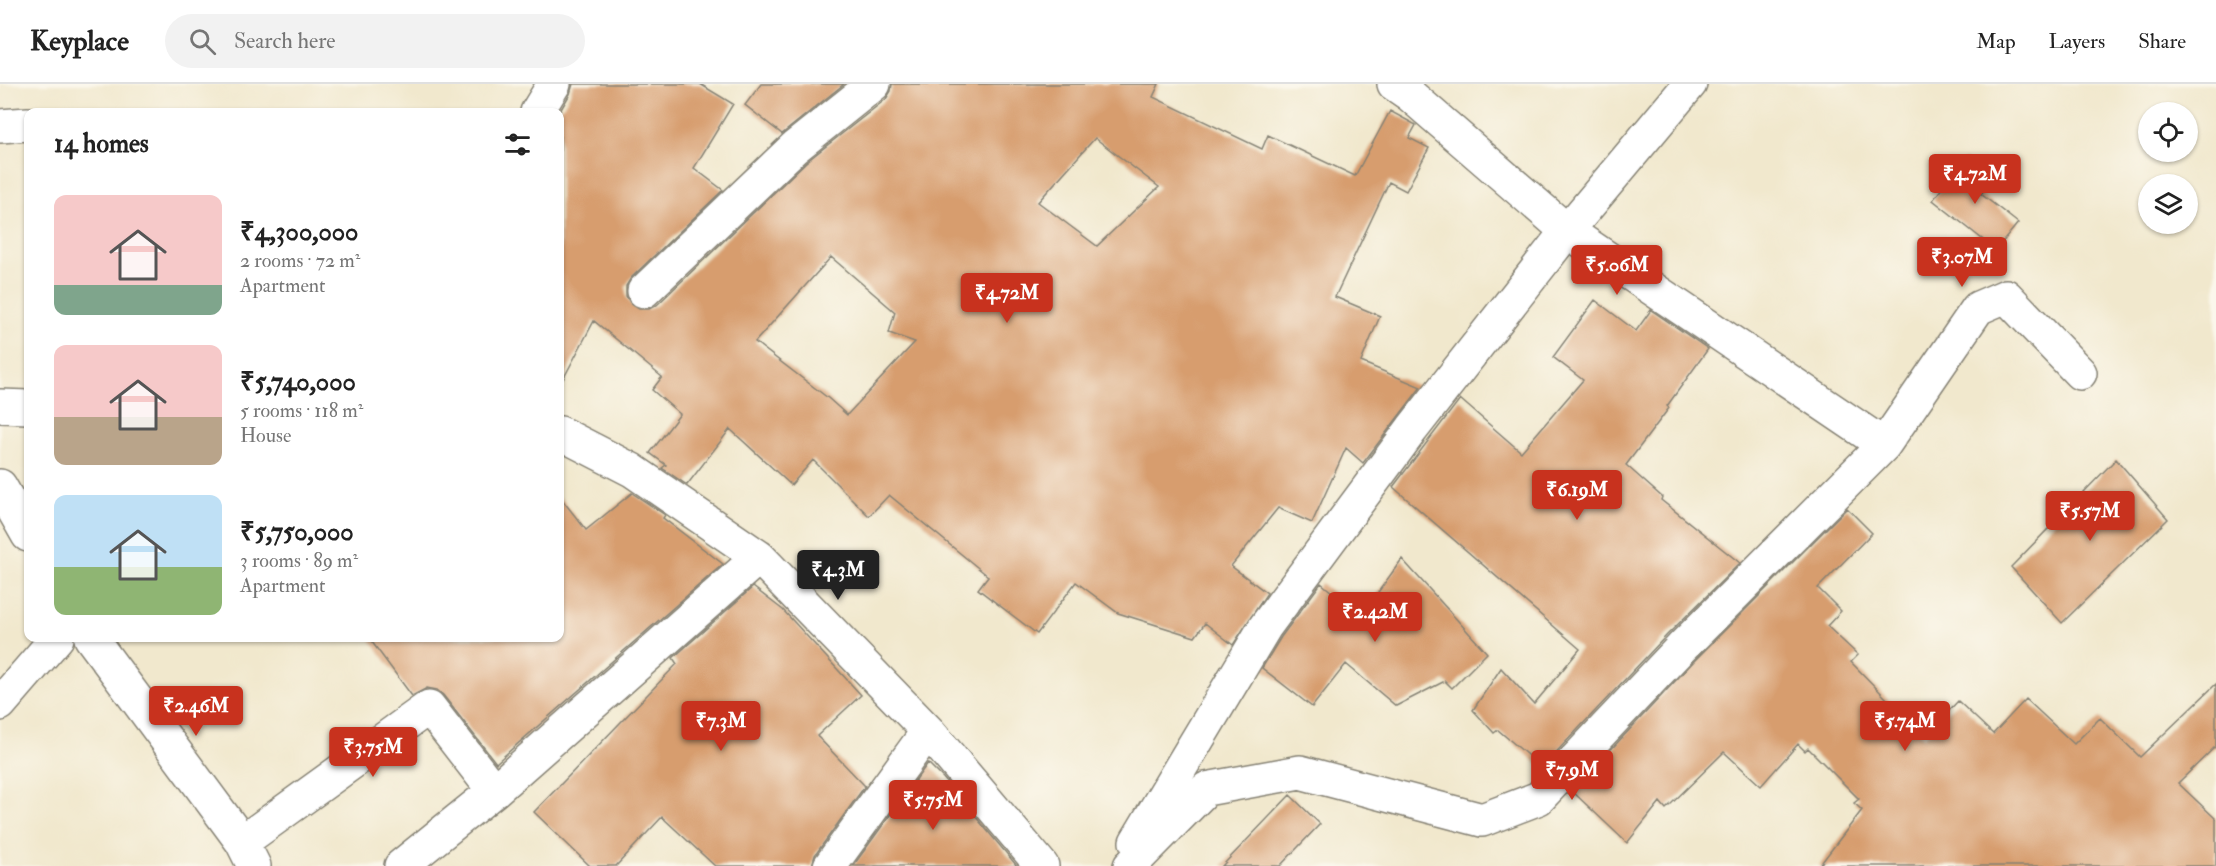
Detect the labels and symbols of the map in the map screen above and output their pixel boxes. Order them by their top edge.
pin: ₹4.72M [1926,154,2024,205]
pin: ₹3.07M [1913,237,2011,288]
pin: ₹5.06M [1568,245,1666,296]
pin: ₹4.72M [958,273,1056,324]
pin: ₹6.19M [1528,470,1626,521]
pin: ₹5.57M [2041,491,2139,542]
pin: ₹4.3M [796,550,880,601]
pin: ₹2.42M [1326,592,1424,643]
pin: ₹2.46M [147,686,245,737]
pin: ₹7.3M [679,701,763,752]
pin: ₹5.74M [1856,701,1954,752]
pin: ₹3.75M [324,727,422,778]
pin: ₹7.9M [1530,750,1614,801]
pin: ₹5.75M [884,780,982,831]

